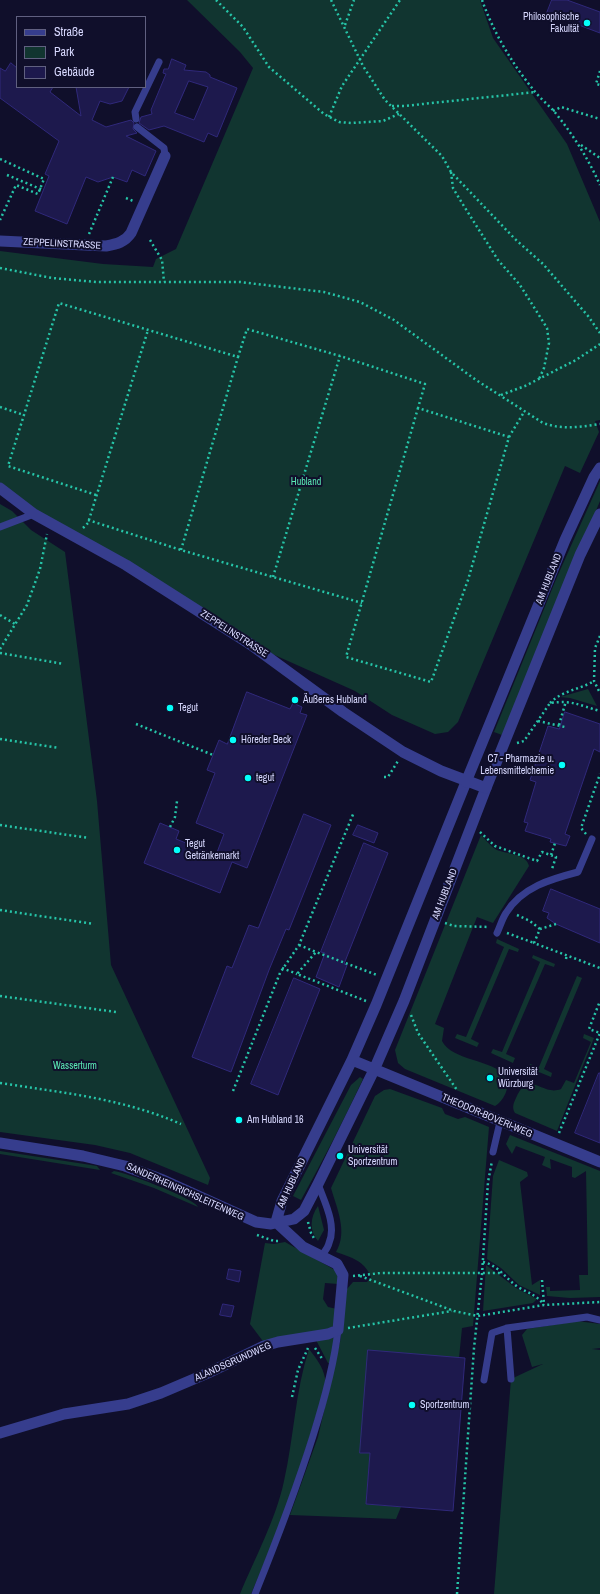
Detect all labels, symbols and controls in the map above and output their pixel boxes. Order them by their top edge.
place label: Philosophische Fakultät [523,11,579,34]
legend [16,16,146,88]
marker: Philosophische Fakultät [582,18,592,28]
text: Straße [54,24,84,40]
text: Park [54,44,74,60]
text: Gebäude [54,64,95,80]
street label: ZEPPELINSTRASSE [23,236,101,252]
park label: Hubland [291,476,321,488]
street label: AM HUBLAND [533,552,565,606]
street label: ZEPPELINSTRASSE [198,608,270,660]
place label: Äußeres Hubland [303,694,367,706]
marker: Äußeres Hubland [290,695,300,705]
place label: Tegut [178,702,198,714]
marker: Tegut [165,703,175,713]
place label: Höreder Beck [241,734,291,746]
marker: Höreder Beck [228,735,238,745]
place label: C7 - Pharmazie u. Lebensmittelchemie [480,753,554,776]
marker: C7 - Pharmazie u. Lebensmittelchemie [557,760,567,770]
place label: tegut [256,772,274,784]
marker: tegut [243,773,253,783]
place label: Tegut Getränkemarkt [185,838,239,862]
marker: Tegut Getränkemarkt [172,845,182,855]
street label: AM HUBLAND [430,867,460,921]
park label: Wasserturm [53,1060,97,1072]
place label: Universität Würzburg [498,1066,538,1090]
marker: Universität Würzburg [485,1073,495,1083]
street label: THEODOR-BOVERI-WEG [440,1092,534,1140]
place label: Am Hubland 16 [247,1114,304,1126]
marker: Am Hubland 16 [234,1115,244,1125]
place label: Universität Sportzentrum [348,1144,397,1168]
marker: Universität Sportzentrum [335,1151,345,1161]
street label: AM HUBLAND [275,1156,309,1210]
street label: SANDERHEINRICHSLEITENWEG [124,1161,246,1223]
street label: ALANDSGRUNDWEG [193,1340,273,1384]
place label: Sportzentrum [420,1399,469,1411]
marker: Sportzentrum [407,1400,417,1410]

